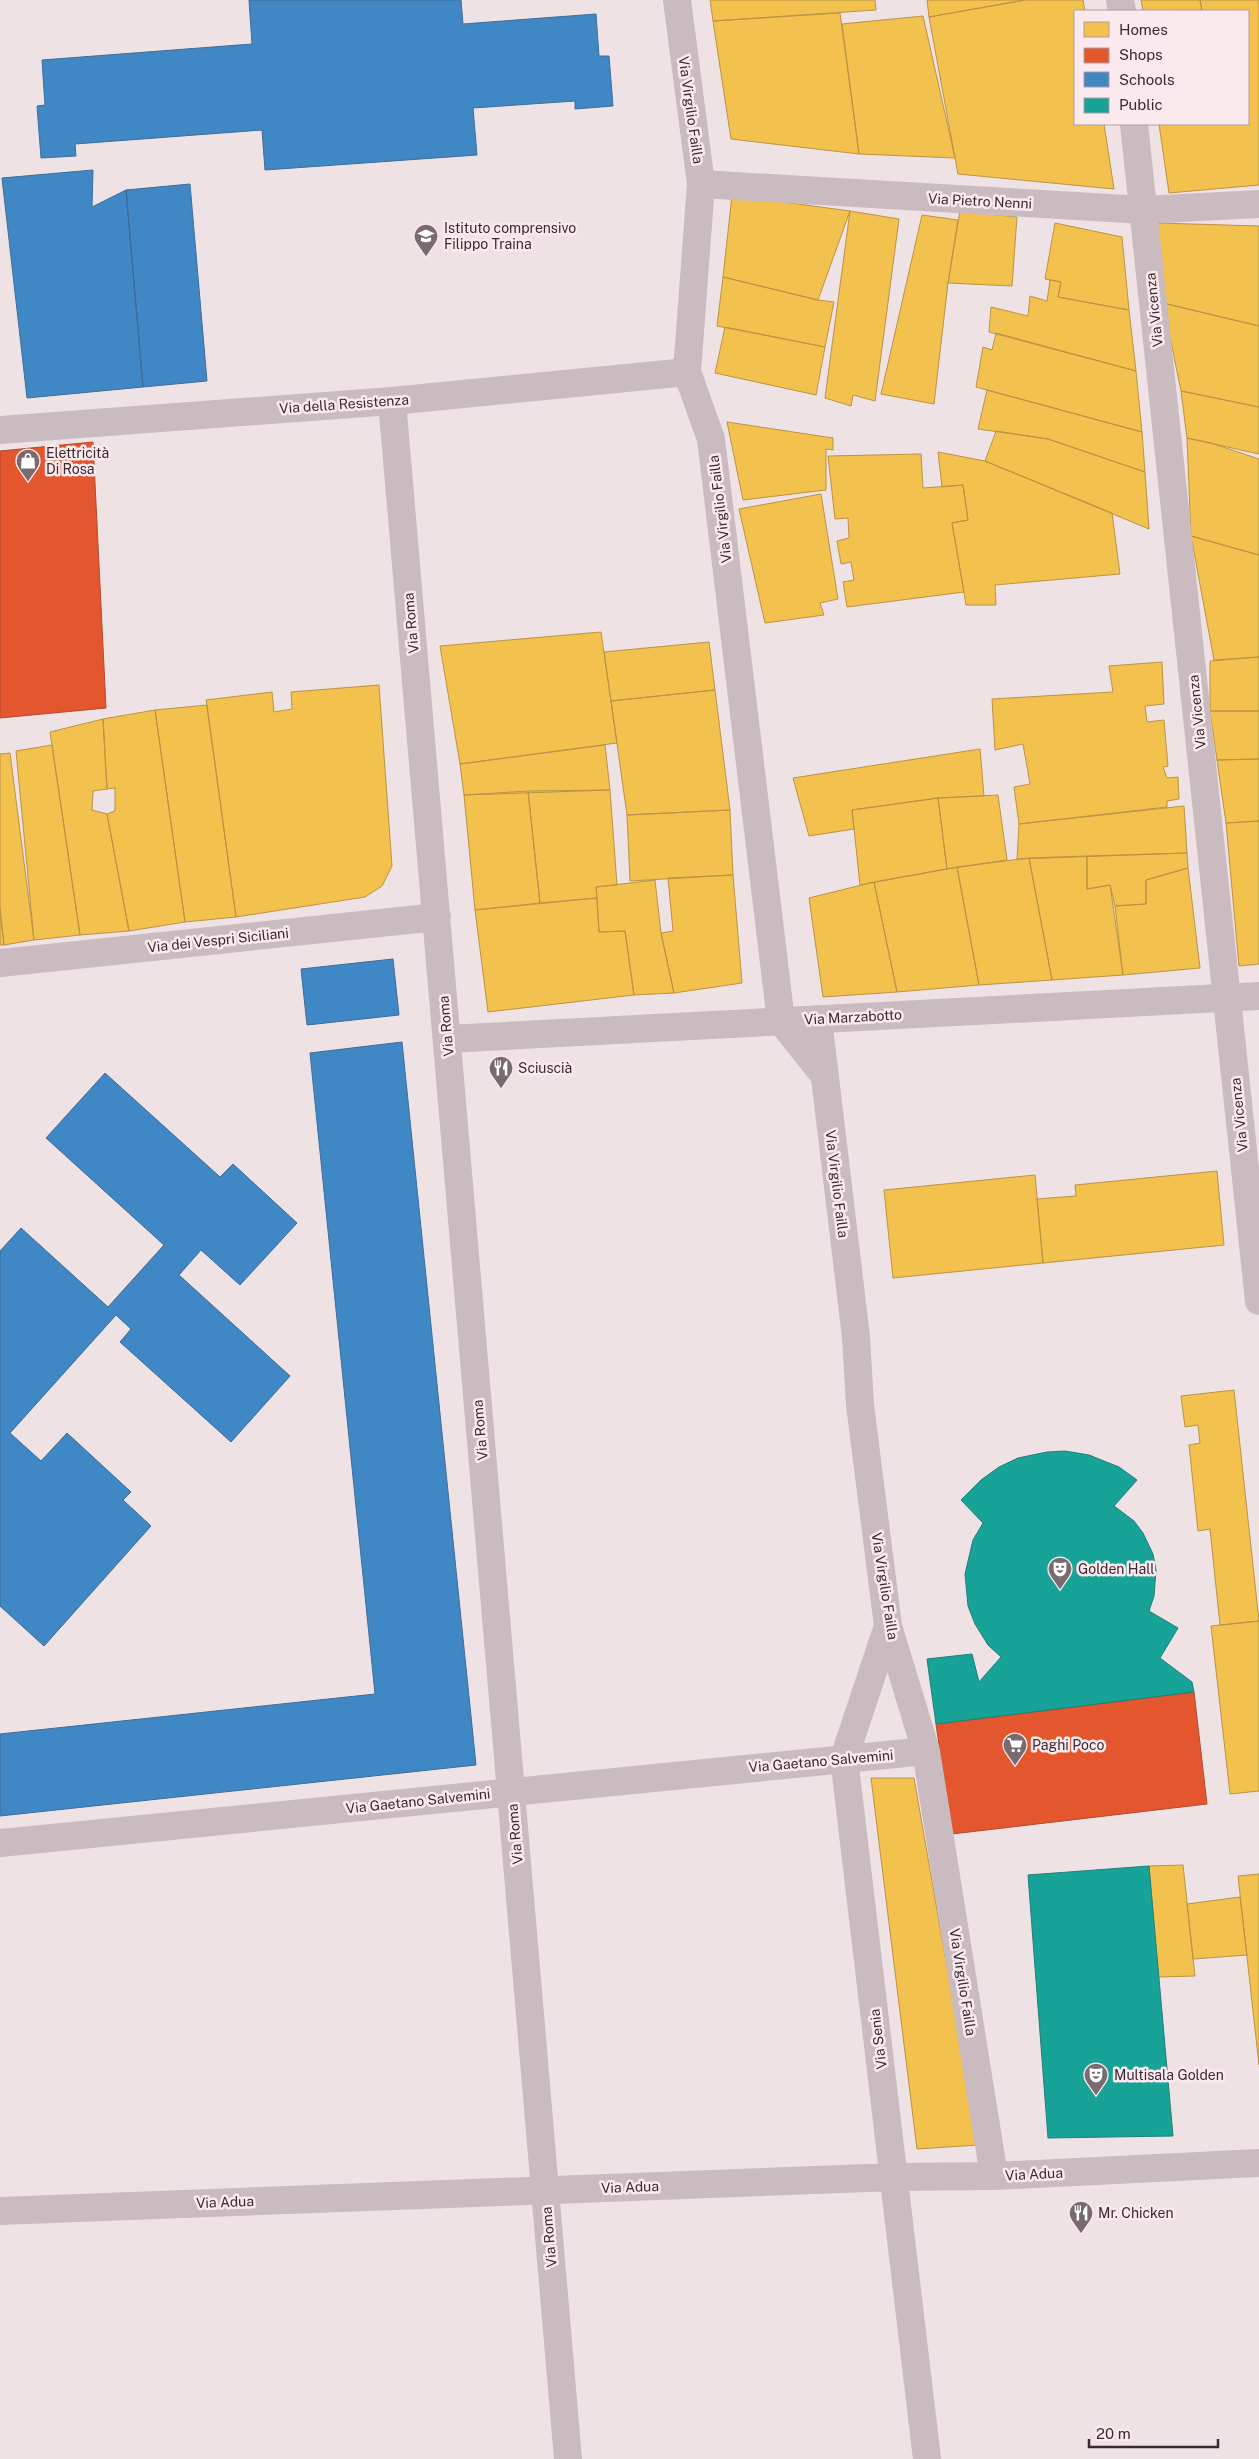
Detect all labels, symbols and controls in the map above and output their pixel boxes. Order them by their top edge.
legend [1074,10,1249,125]
text: Homes [1119,21,1168,38]
text: Shops [1119,46,1163,63]
street label: Via Virgilio Failla [676,55,706,165]
text: Schools [1119,71,1175,88]
text: Public [1119,96,1163,113]
street label: Via Pietro Nenni [928,190,1032,212]
place label: Istituto comprensivo Filippo Traina [444,220,576,252]
school or university icon: Istituto comprensivo Filippo Traina [413,223,439,257]
street label: Via Vicenza [1142,272,1166,348]
street label: Via della Resistenza [279,391,409,417]
place label: Elettricità Di Rosa [46,445,109,477]
shop icon: Elettricità Di Rosa [15,448,41,482]
street label: Via Virgilio Failla [705,454,735,564]
street label: Via Roma [400,592,422,654]
street label: Via Vicenza [1185,674,1209,750]
street label: Via dei Vespri Siciliani [147,925,289,955]
street label: Via Roma [435,995,457,1057]
street label: Via Marzabotto [804,1006,902,1028]
restaurant icon: Sciuscià [488,1055,514,1089]
place label: Sciuscià [518,1060,572,1076]
street label: Via Vicenza [1227,1077,1251,1153]
street label: Via Virgilio Failla [822,1129,852,1239]
street label: Via Roma [469,1399,491,1461]
street label: Via Virgilio Failla [869,1531,901,1641]
theatre icon: Golden Hall [1047,1556,1073,1590]
place label: Golden Hall [1078,1561,1155,1577]
supermarket icon: Paghi Poco [1002,1732,1028,1766]
place label: Paghi Poco [1032,1737,1104,1753]
street label: Via Gaetano Salvemini [748,1747,894,1775]
street label: Via Gaetano Salvemini [345,1785,491,1817]
street label: Via Roma [504,1803,526,1865]
street label: Via Virgilio Failla [947,1927,979,2037]
street label: Via Senia [866,2008,890,2070]
theatre icon: Multisala Golden [1083,2062,1109,2096]
place label: Multisala Golden [1114,2067,1224,2083]
street label: Via Adua [1005,2164,1063,2184]
street label: Via Adua [601,2178,659,2196]
street label: Via Adua [196,2193,254,2211]
restaurant icon: Mr. Chicken [1068,2200,1094,2234]
place label: Mr. Chicken [1098,2205,1174,2221]
street label: Via Roma [538,2206,560,2268]
scale bar [1089,2416,1218,2448]
text: 20 m [1096,2425,1131,2442]

